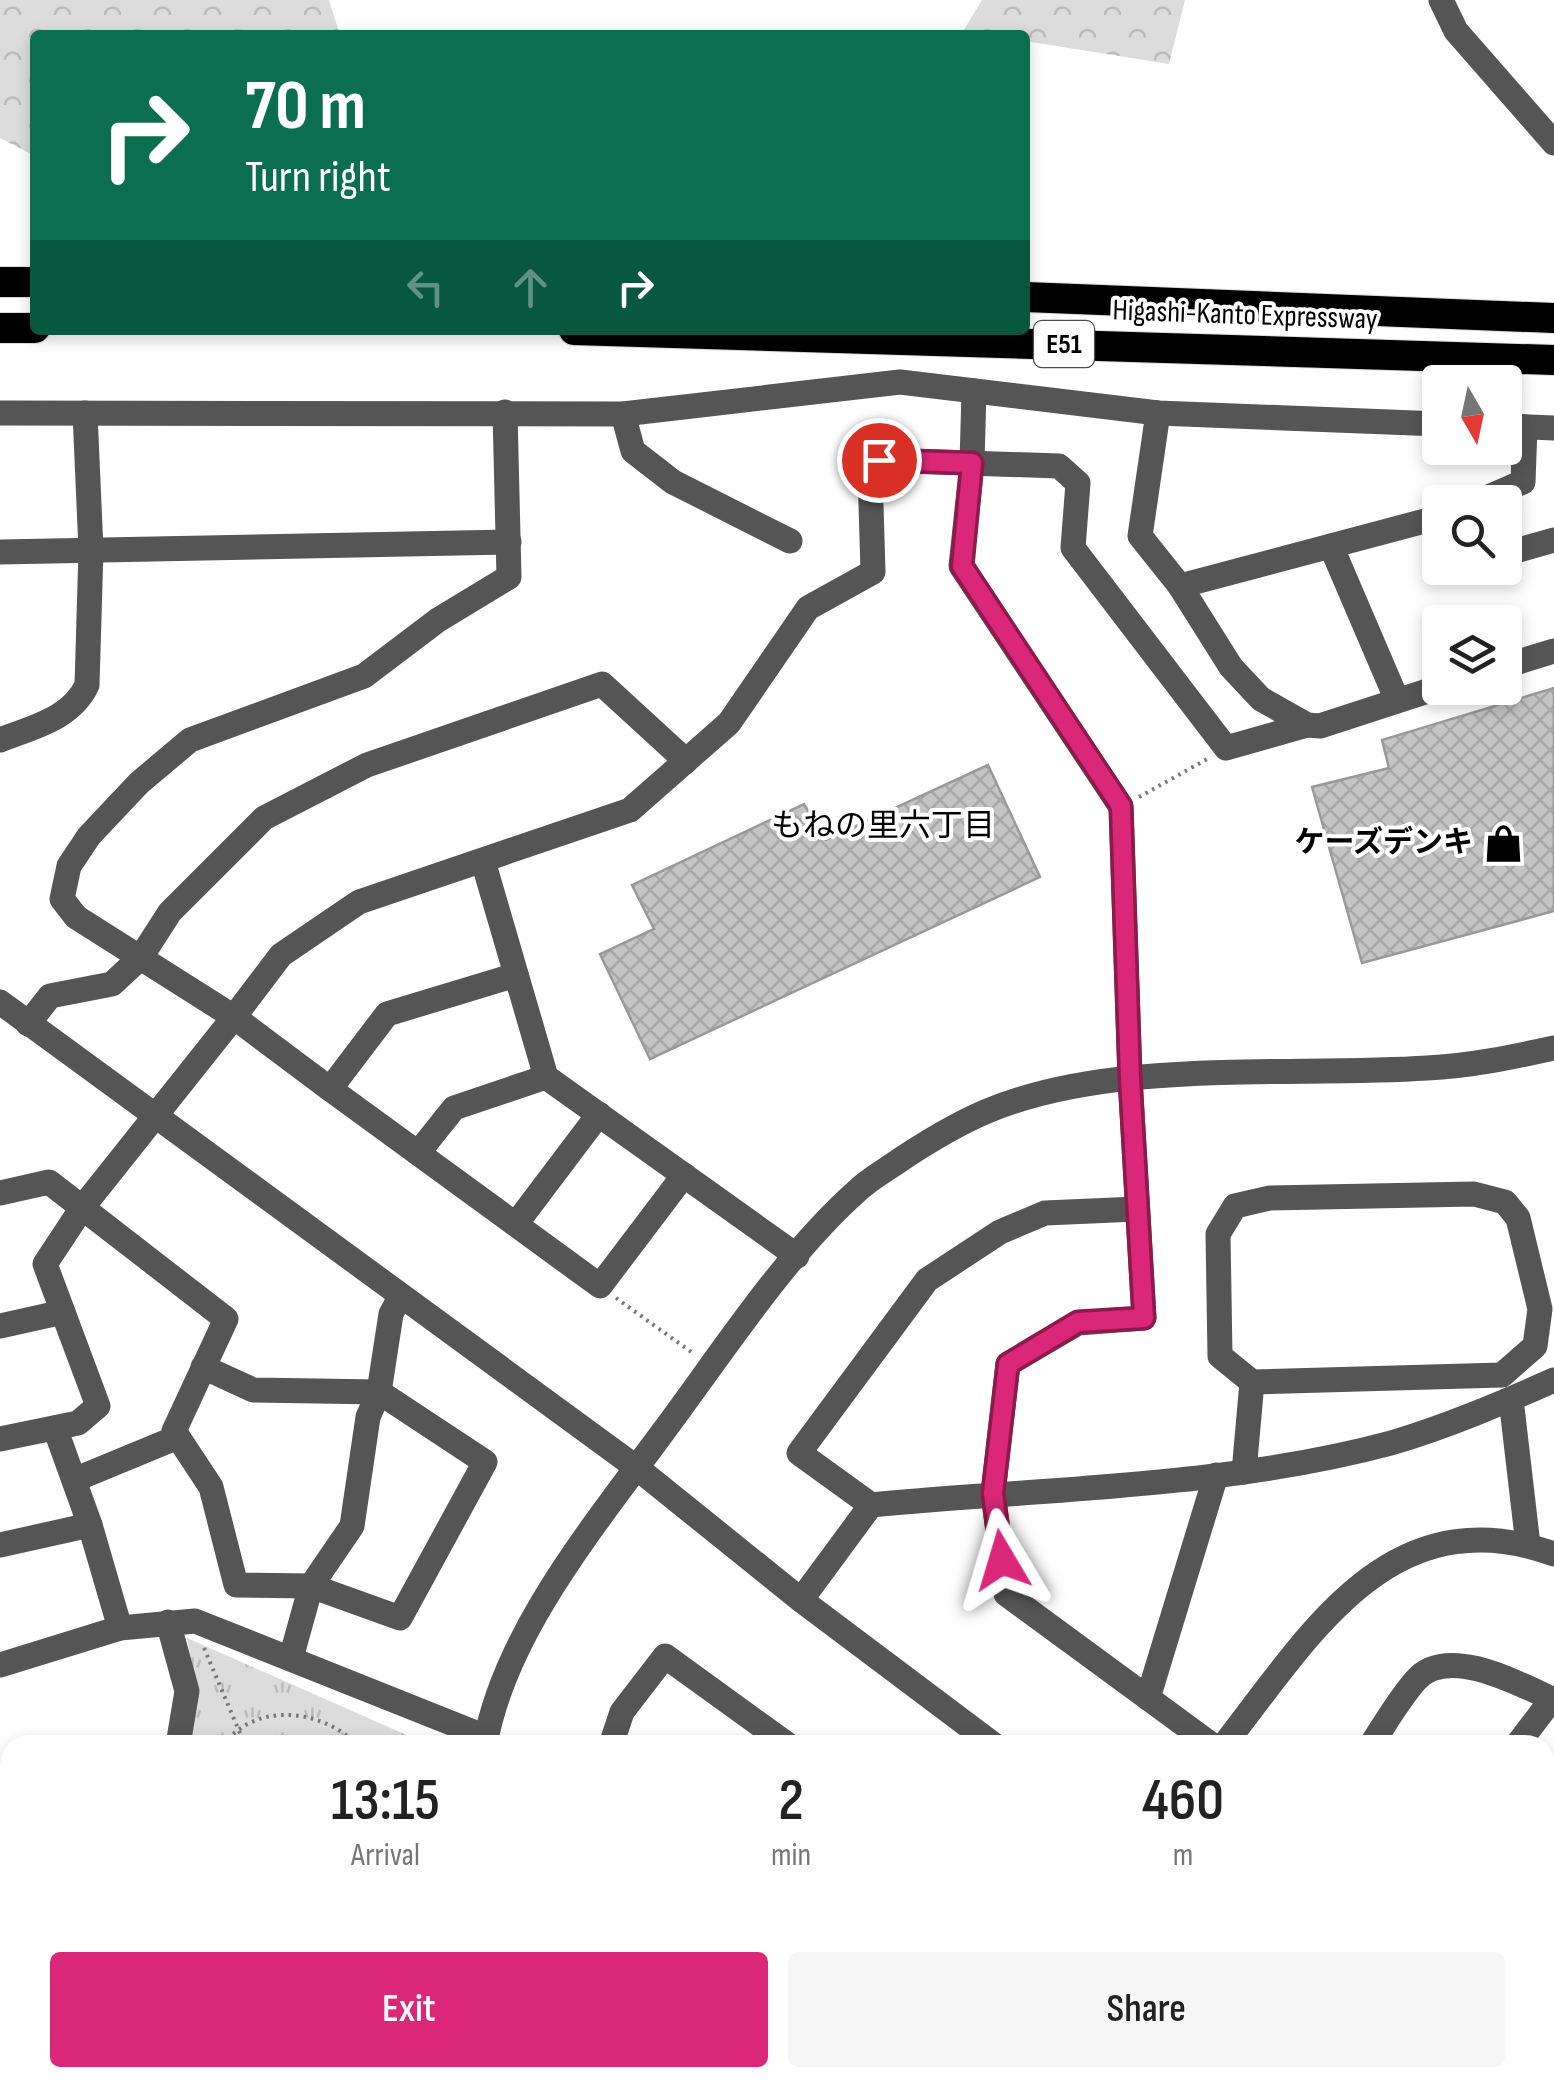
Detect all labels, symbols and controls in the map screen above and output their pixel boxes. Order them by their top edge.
text: 70 m [245,65,366,149]
icon: right [80,70,210,200]
text: Turn right [245,150,391,205]
icon: left [398,260,453,315]
icon: ahead [503,260,558,315]
icon: right [608,260,663,315]
street label: Higashi-Kanto Expressway [1112,292,1379,338]
road number: E51 [1034,321,1094,367]
north arrow [1422,365,1522,465]
map controls [1422,365,1522,705]
pin [837,418,922,503]
icon: arrive [852,433,907,488]
button: search [1422,485,1522,585]
button: layers [1422,605,1522,705]
district label: もねの里六丁目 [771,807,995,846]
shop icon: ケーズデンキ [1482,822,1524,864]
place label: ケーズデンキ [1295,825,1473,861]
position arrow [950,1508,1054,1612]
text: 13:15 [331,1765,440,1837]
text: 2 [778,1765,804,1837]
text: 460 [1142,1765,1224,1837]
text: Arrival [351,1836,420,1875]
text: min [771,1836,811,1875]
text: m [1173,1836,1193,1875]
button: Exit [50,1952,768,2067]
button: Share [788,1952,1505,2067]

